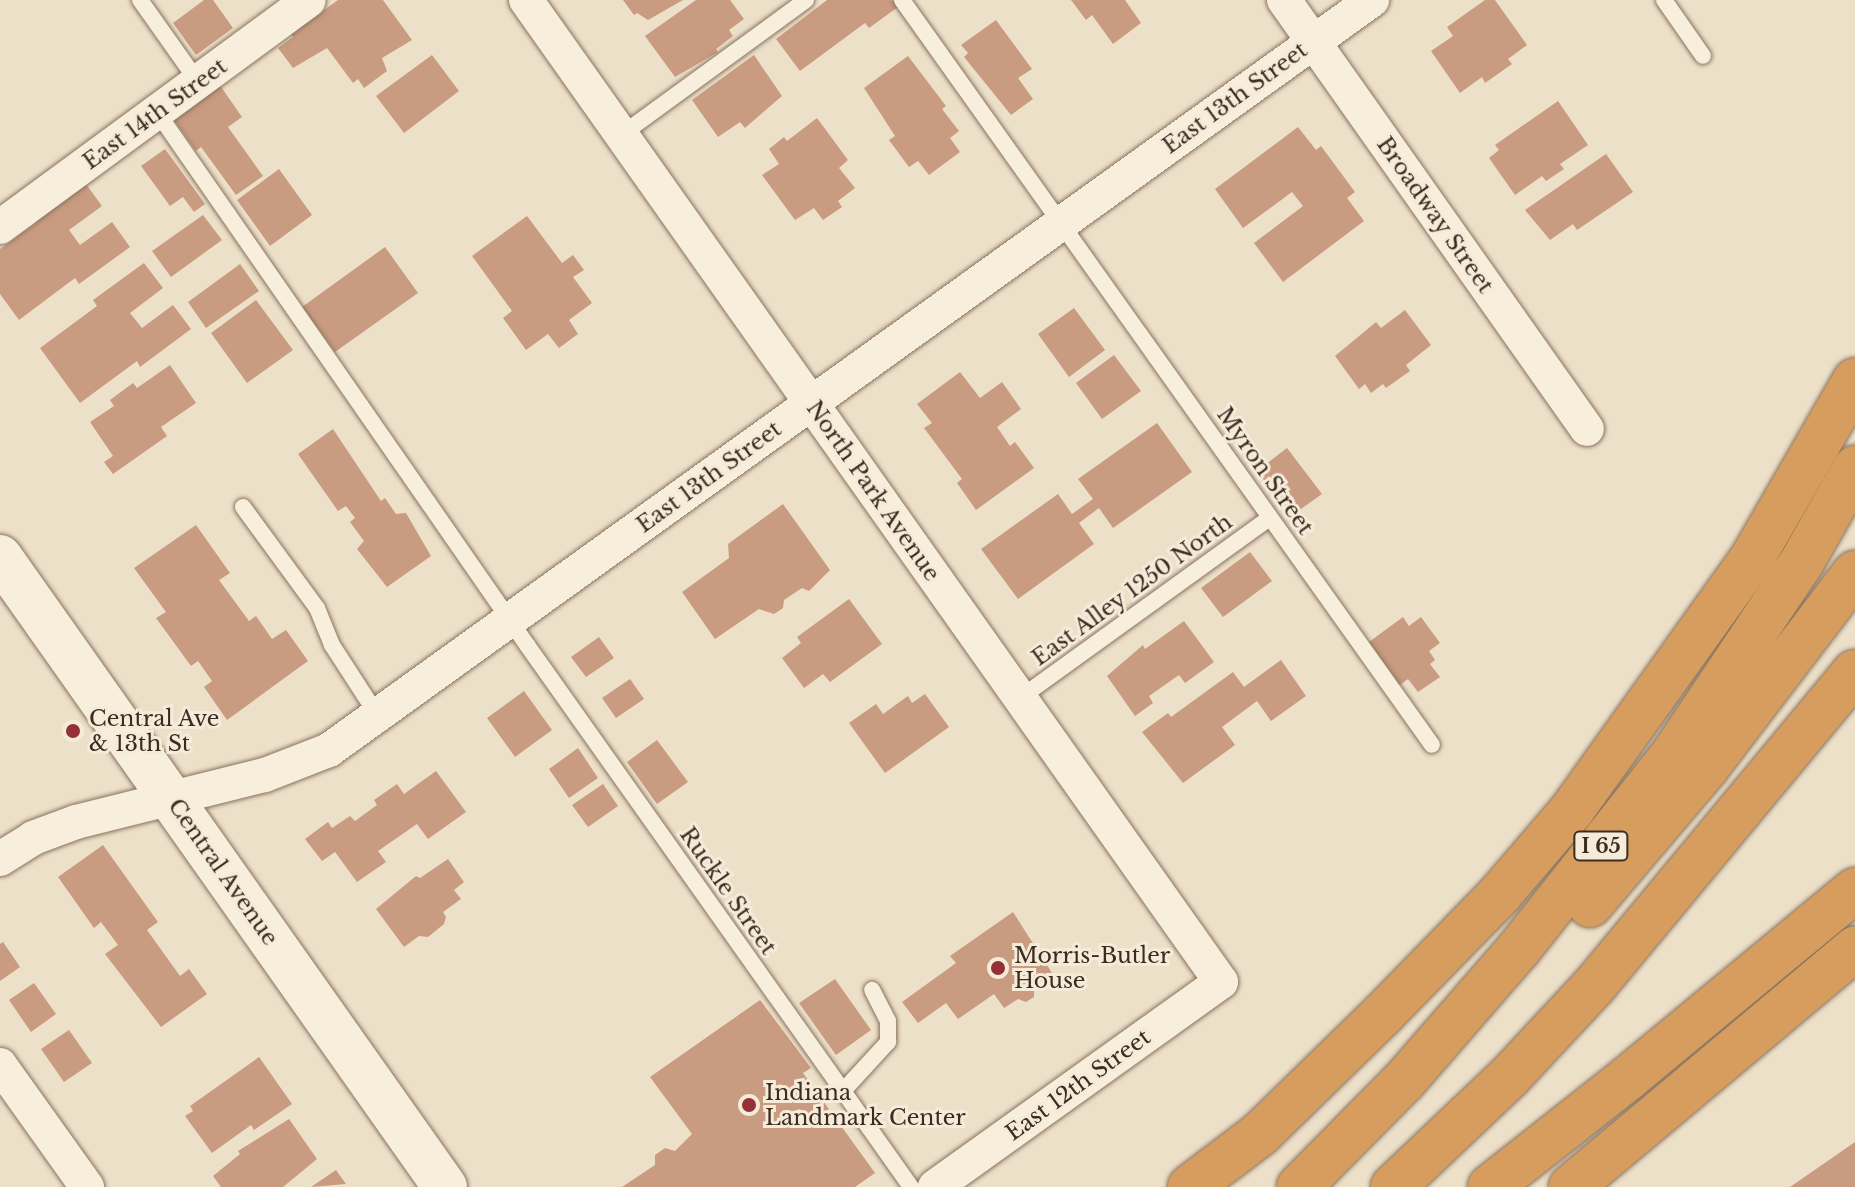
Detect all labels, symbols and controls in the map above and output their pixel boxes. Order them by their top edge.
street label: East 13th Street [1158,37,1312,159]
street label: East 14th Street [78,53,232,175]
street label: Broadway Street [1371,132,1499,298]
street label: North Park Avenue [801,395,945,587]
street label: Myron Street [1211,402,1319,540]
street label: East 13th Street [632,416,786,538]
street label: East Alley 1250 North [1026,508,1238,672]
place label: Central Ave & 13th St [89,705,220,756]
marker: Central Ave & 13th St [64,722,82,740]
street label: Central Avenue [162,793,284,951]
street label: Ruckle Street [674,822,782,960]
road number: I 65 [1573,830,1629,862]
place label: Morris-Butler House [1014,942,1170,994]
marker: Morris-Butler House [989,959,1007,977]
street label: East 12th Street [1001,1024,1155,1146]
place label: Indiana Landmark Center [765,1079,966,1130]
marker: Indiana Landmark Center [740,1096,758,1114]

